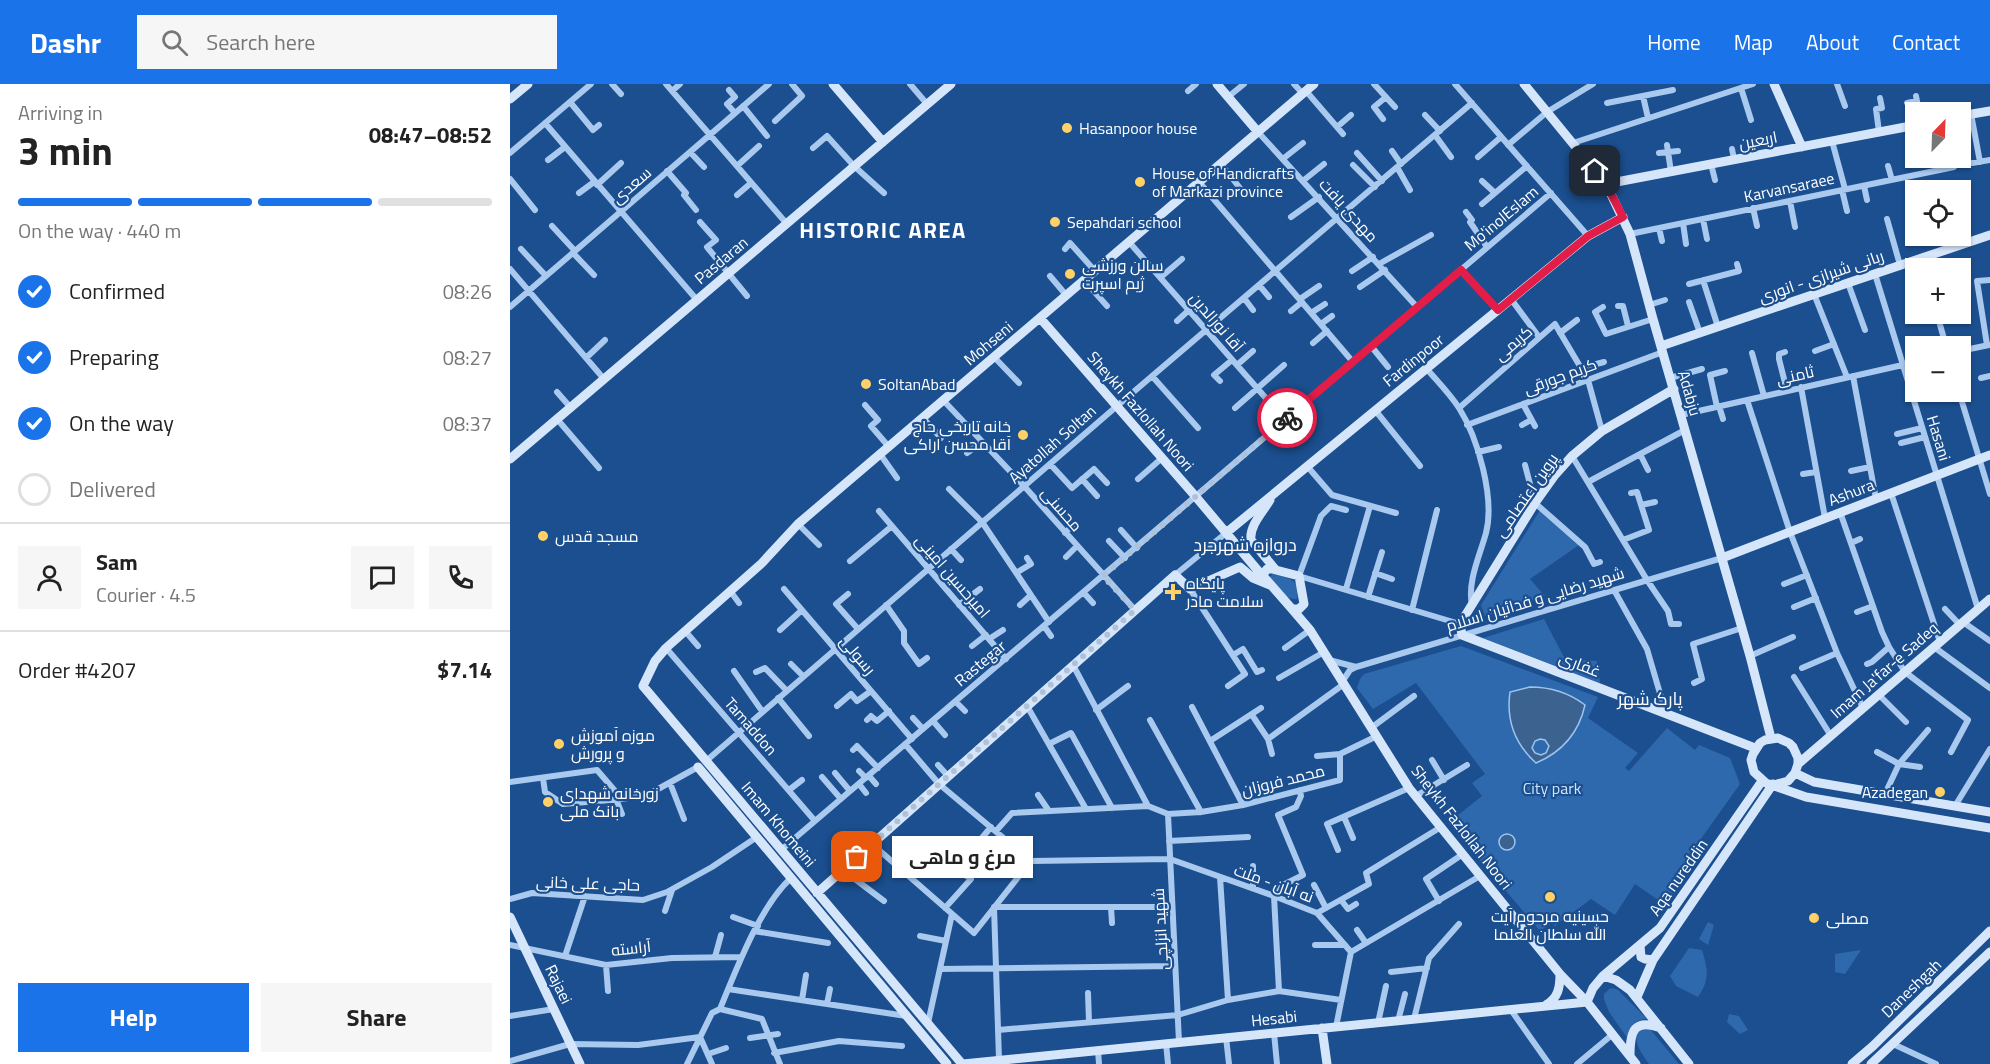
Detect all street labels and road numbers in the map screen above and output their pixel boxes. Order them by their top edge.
street label: اربعین [1737,125,1779,155]
street label: سعدی [606,161,656,209]
street label: Karvansaraee [1742,166,1836,208]
street label: مهدی یافت [1314,173,1384,247]
street label: Mo'inolEslam [1459,180,1543,256]
street label: Pasdaran [689,230,753,290]
street label: ربانی شیرازی - انوری [1755,243,1887,309]
street label: آقا نورالدین [1184,287,1250,358]
street label: Mohseni [958,315,1018,371]
street label: کریمی [1489,319,1537,367]
street label: Fardinpoor [1377,328,1449,392]
street label: Sheykh Fazlollah Noori [1082,346,1200,476]
street label: کریم جورقی [1520,352,1600,400]
street label: ثامنی [1774,359,1817,391]
street label: Adabju [1672,367,1708,419]
street label: Ayatollah Soltan [1003,399,1101,489]
street label: Hasani [1921,412,1957,464]
street label: پروین اعتصامی [1488,447,1564,542]
street label: Ashura [1824,472,1878,512]
street label: محسنی [1036,481,1088,537]
street label: امیرحسین امینی [910,529,996,623]
street label: شهید رضایی و فدائیان اسلام [1443,560,1627,638]
street label: Imam Ja'far-e Sadeq [1825,616,1943,724]
street label: رسولی [834,630,882,680]
street label: Rastegar [949,634,1011,692]
street label: غفاری [1556,645,1604,683]
street label: Tamaddon [719,692,783,760]
street label: محمد فروزان [1239,758,1327,802]
street label: Sheykh Fazlollah Noori [1406,760,1518,894]
street label: Imam Khomeini [736,776,822,872]
street label: Aqa nureddin [1643,834,1713,920]
street label: نه آبان - ملت [1231,857,1317,909]
street label: حاجی علی خانی [536,869,640,897]
street label: شهید انزلچی [1146,887,1174,971]
street label: آراسته [610,934,653,962]
street label: Daneshgah [1875,953,1947,1023]
street label: Rajaei [539,960,579,1008]
street label: Hesabi [1250,1004,1298,1032]

